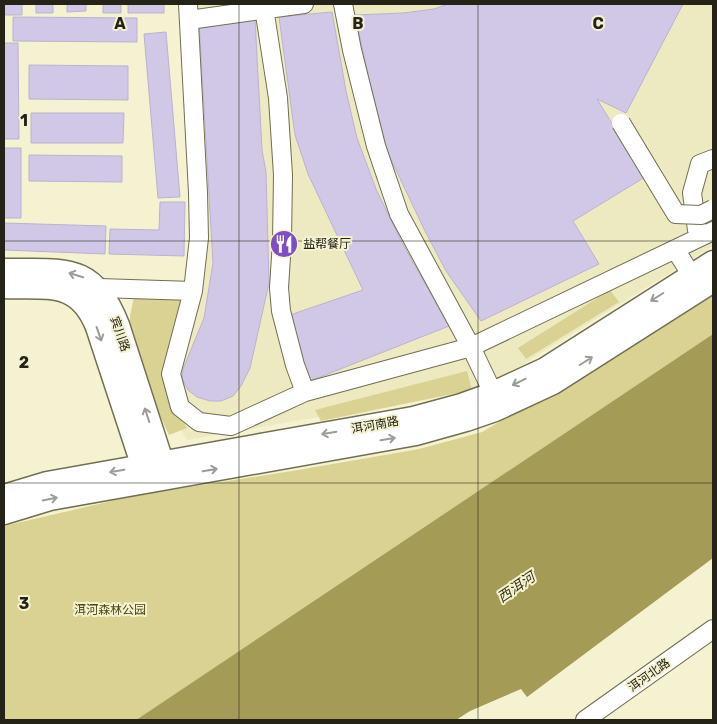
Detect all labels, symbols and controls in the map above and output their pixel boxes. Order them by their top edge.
text: A [114,14,126,33]
text: B [352,14,364,33]
text: C [592,14,604,33]
text: 1 [20,111,28,130]
restaurant icon: 盐帮餐厅 [269,229,299,259]
place label: 盐帮餐厅 [303,237,351,251]
one-way arrow [69,270,84,279]
one-way arrow [651,293,665,303]
street label: 宾川路 [108,315,132,353]
one-way arrow [95,325,104,341]
text: 2 [19,353,29,372]
one-way arrow [579,356,593,366]
one-way arrow [511,377,526,387]
one-way arrow [141,407,151,423]
street label: 洱河南路 [350,414,400,436]
one-way arrow [321,428,337,438]
one-way arrow [379,433,395,443]
one-way arrow [202,465,218,475]
one-way arrow [109,466,125,476]
one-way arrow [42,494,58,503]
water label: 西洱河 [494,567,541,606]
text: 3 [19,594,29,613]
park label: 洱河森林公园 [74,603,146,617]
street label: 洱河北路 [625,655,673,695]

